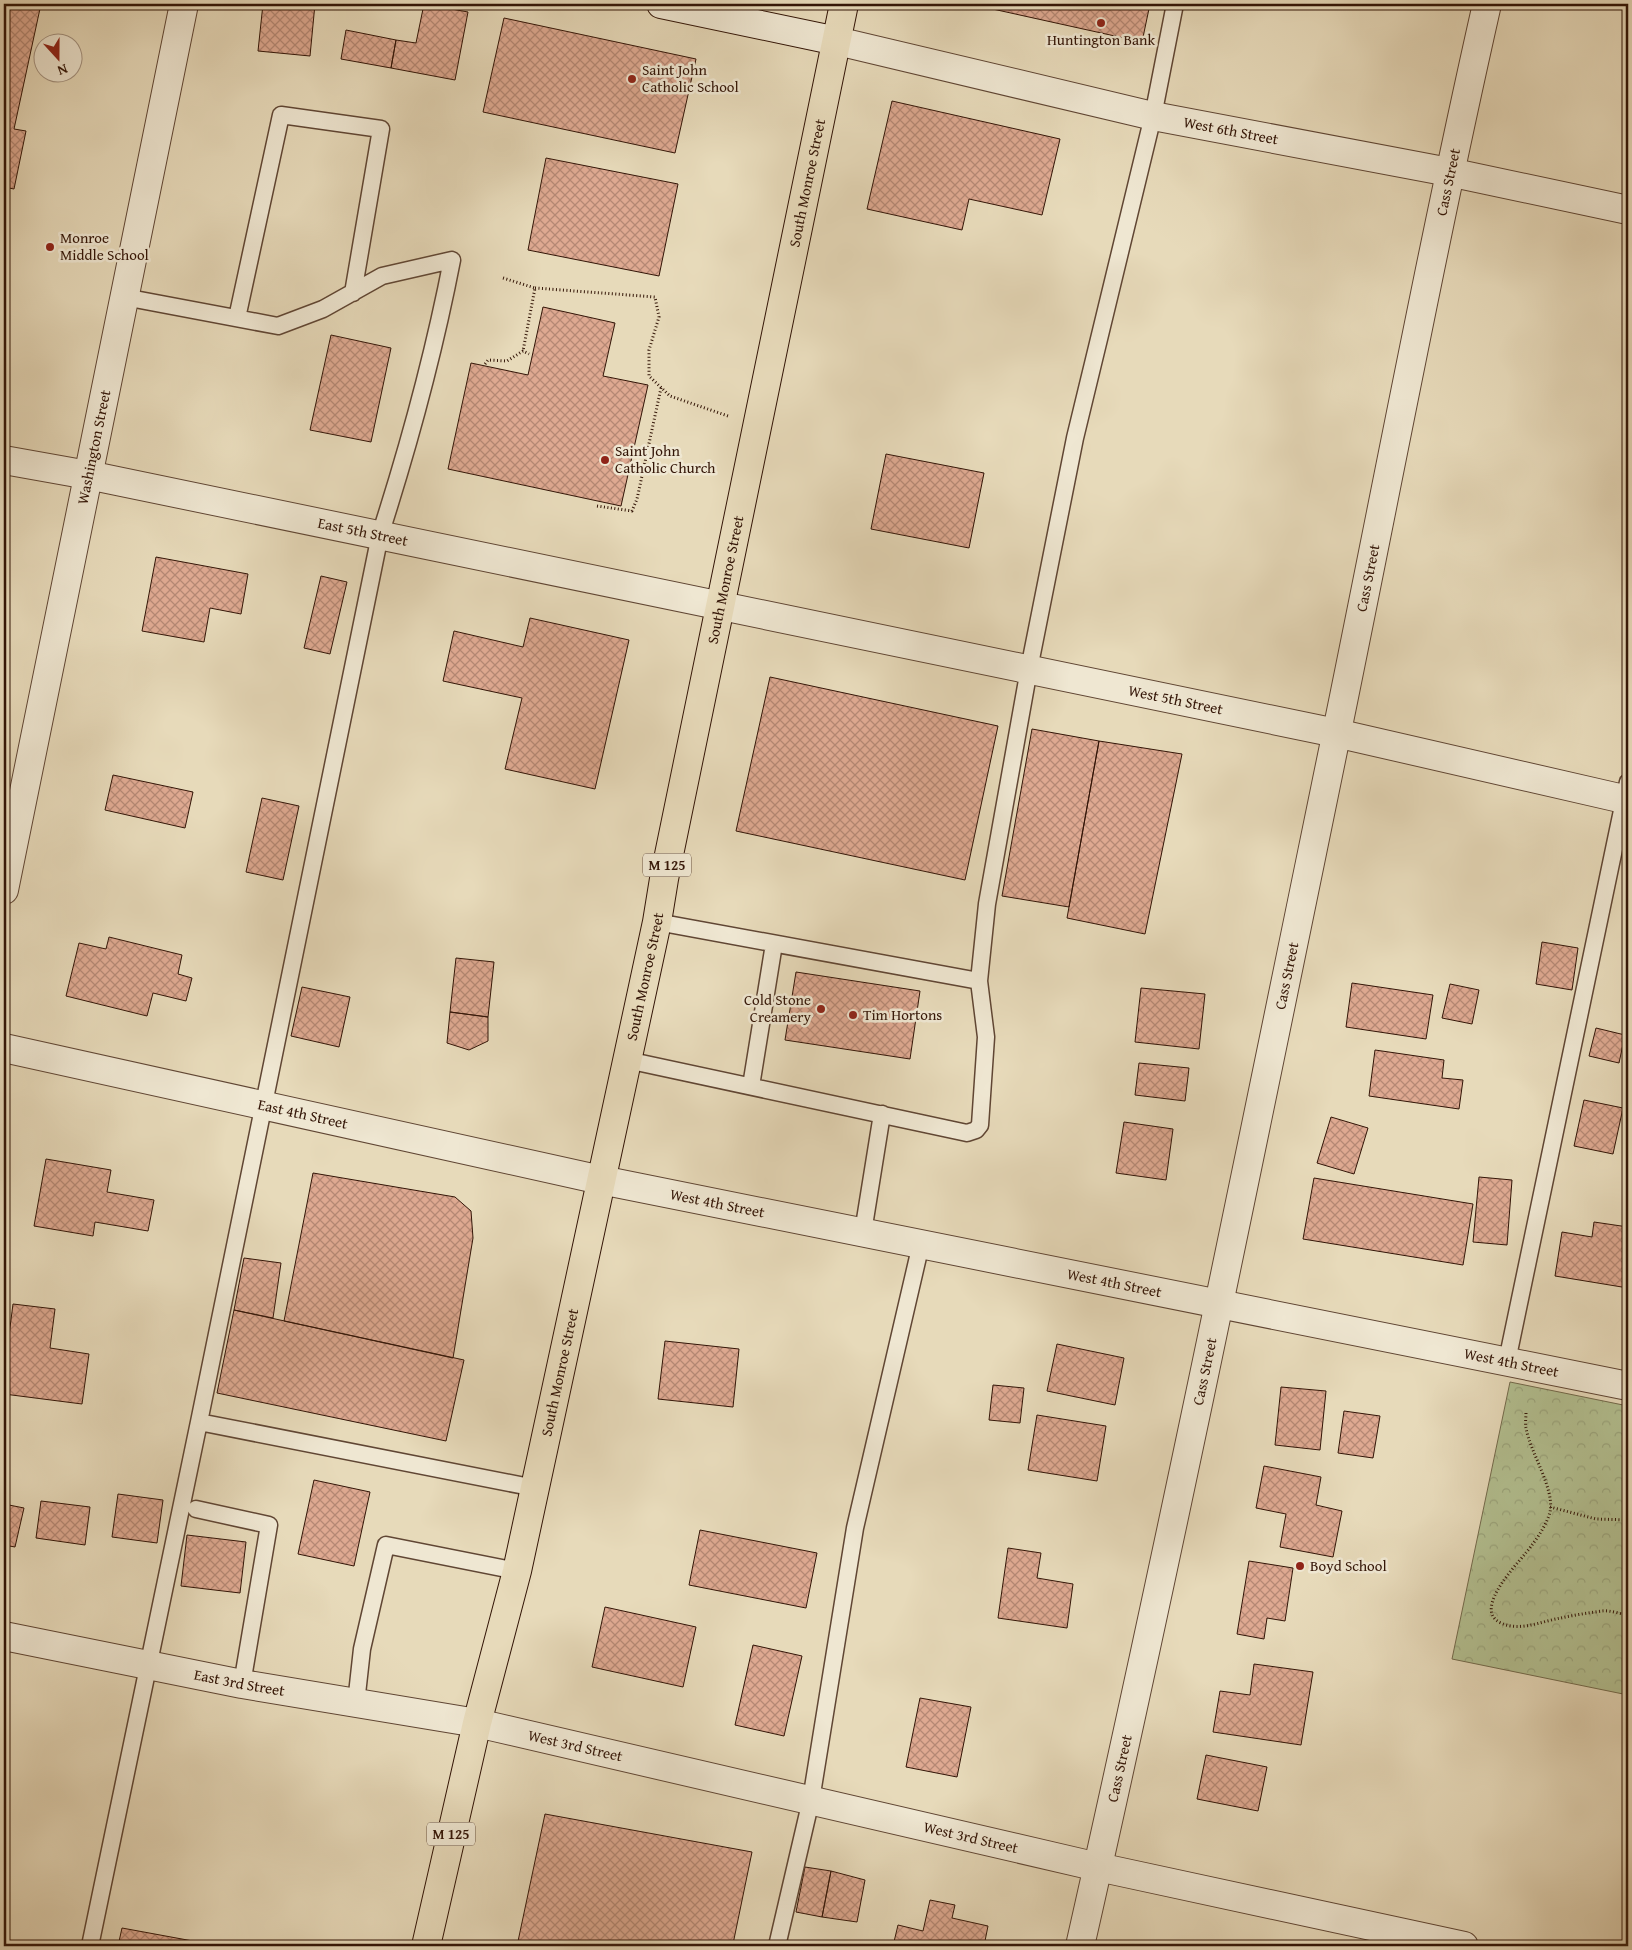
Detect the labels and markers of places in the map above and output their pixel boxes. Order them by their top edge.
marker: Huntington Bank [1095,17,1107,29]
place label: Huntington Bank [1047,29,1155,50]
place label: Saint John Catholic School [642,59,739,97]
marker: Saint John Catholic School [626,73,638,85]
place label: Monroe Middle School [60,227,149,265]
marker: Monroe Middle School [44,241,56,253]
place label: Saint John Catholic Church [615,440,716,478]
marker: Saint John Catholic Church [599,454,611,466]
place label: Cold Stone Creamery [744,989,812,1027]
marker: Cold Stone Creamery [815,1003,827,1015]
place label: Tim Hortons [863,1004,942,1025]
marker: Tim Hortons [847,1009,859,1021]
place label: Boyd School [1310,1555,1387,1576]
marker: Boyd School [1294,1560,1306,1572]

